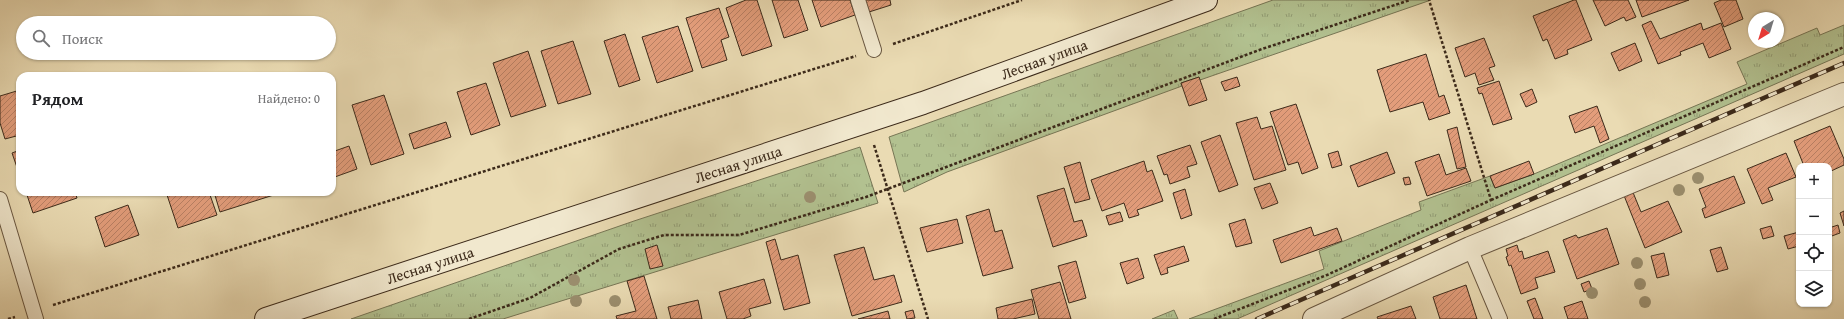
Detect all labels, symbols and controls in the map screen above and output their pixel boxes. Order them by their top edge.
north arrow [1748,12,1784,48]
search box [16,16,336,60]
icon: search [30,27,52,49]
text: Поиск [62,28,103,49]
street label: Лесная улица [998,33,1091,84]
text: Рядом [32,86,83,111]
text: Найдено: 0 [258,89,320,108]
street label: Лесная улица [692,140,785,188]
map controls [1796,163,1832,307]
button: + [1796,163,1832,199]
button: − [1796,199,1832,235]
button: locate [1796,235,1832,271]
street label: Лесная улица [384,241,477,289]
button: layers [1796,271,1832,307]

